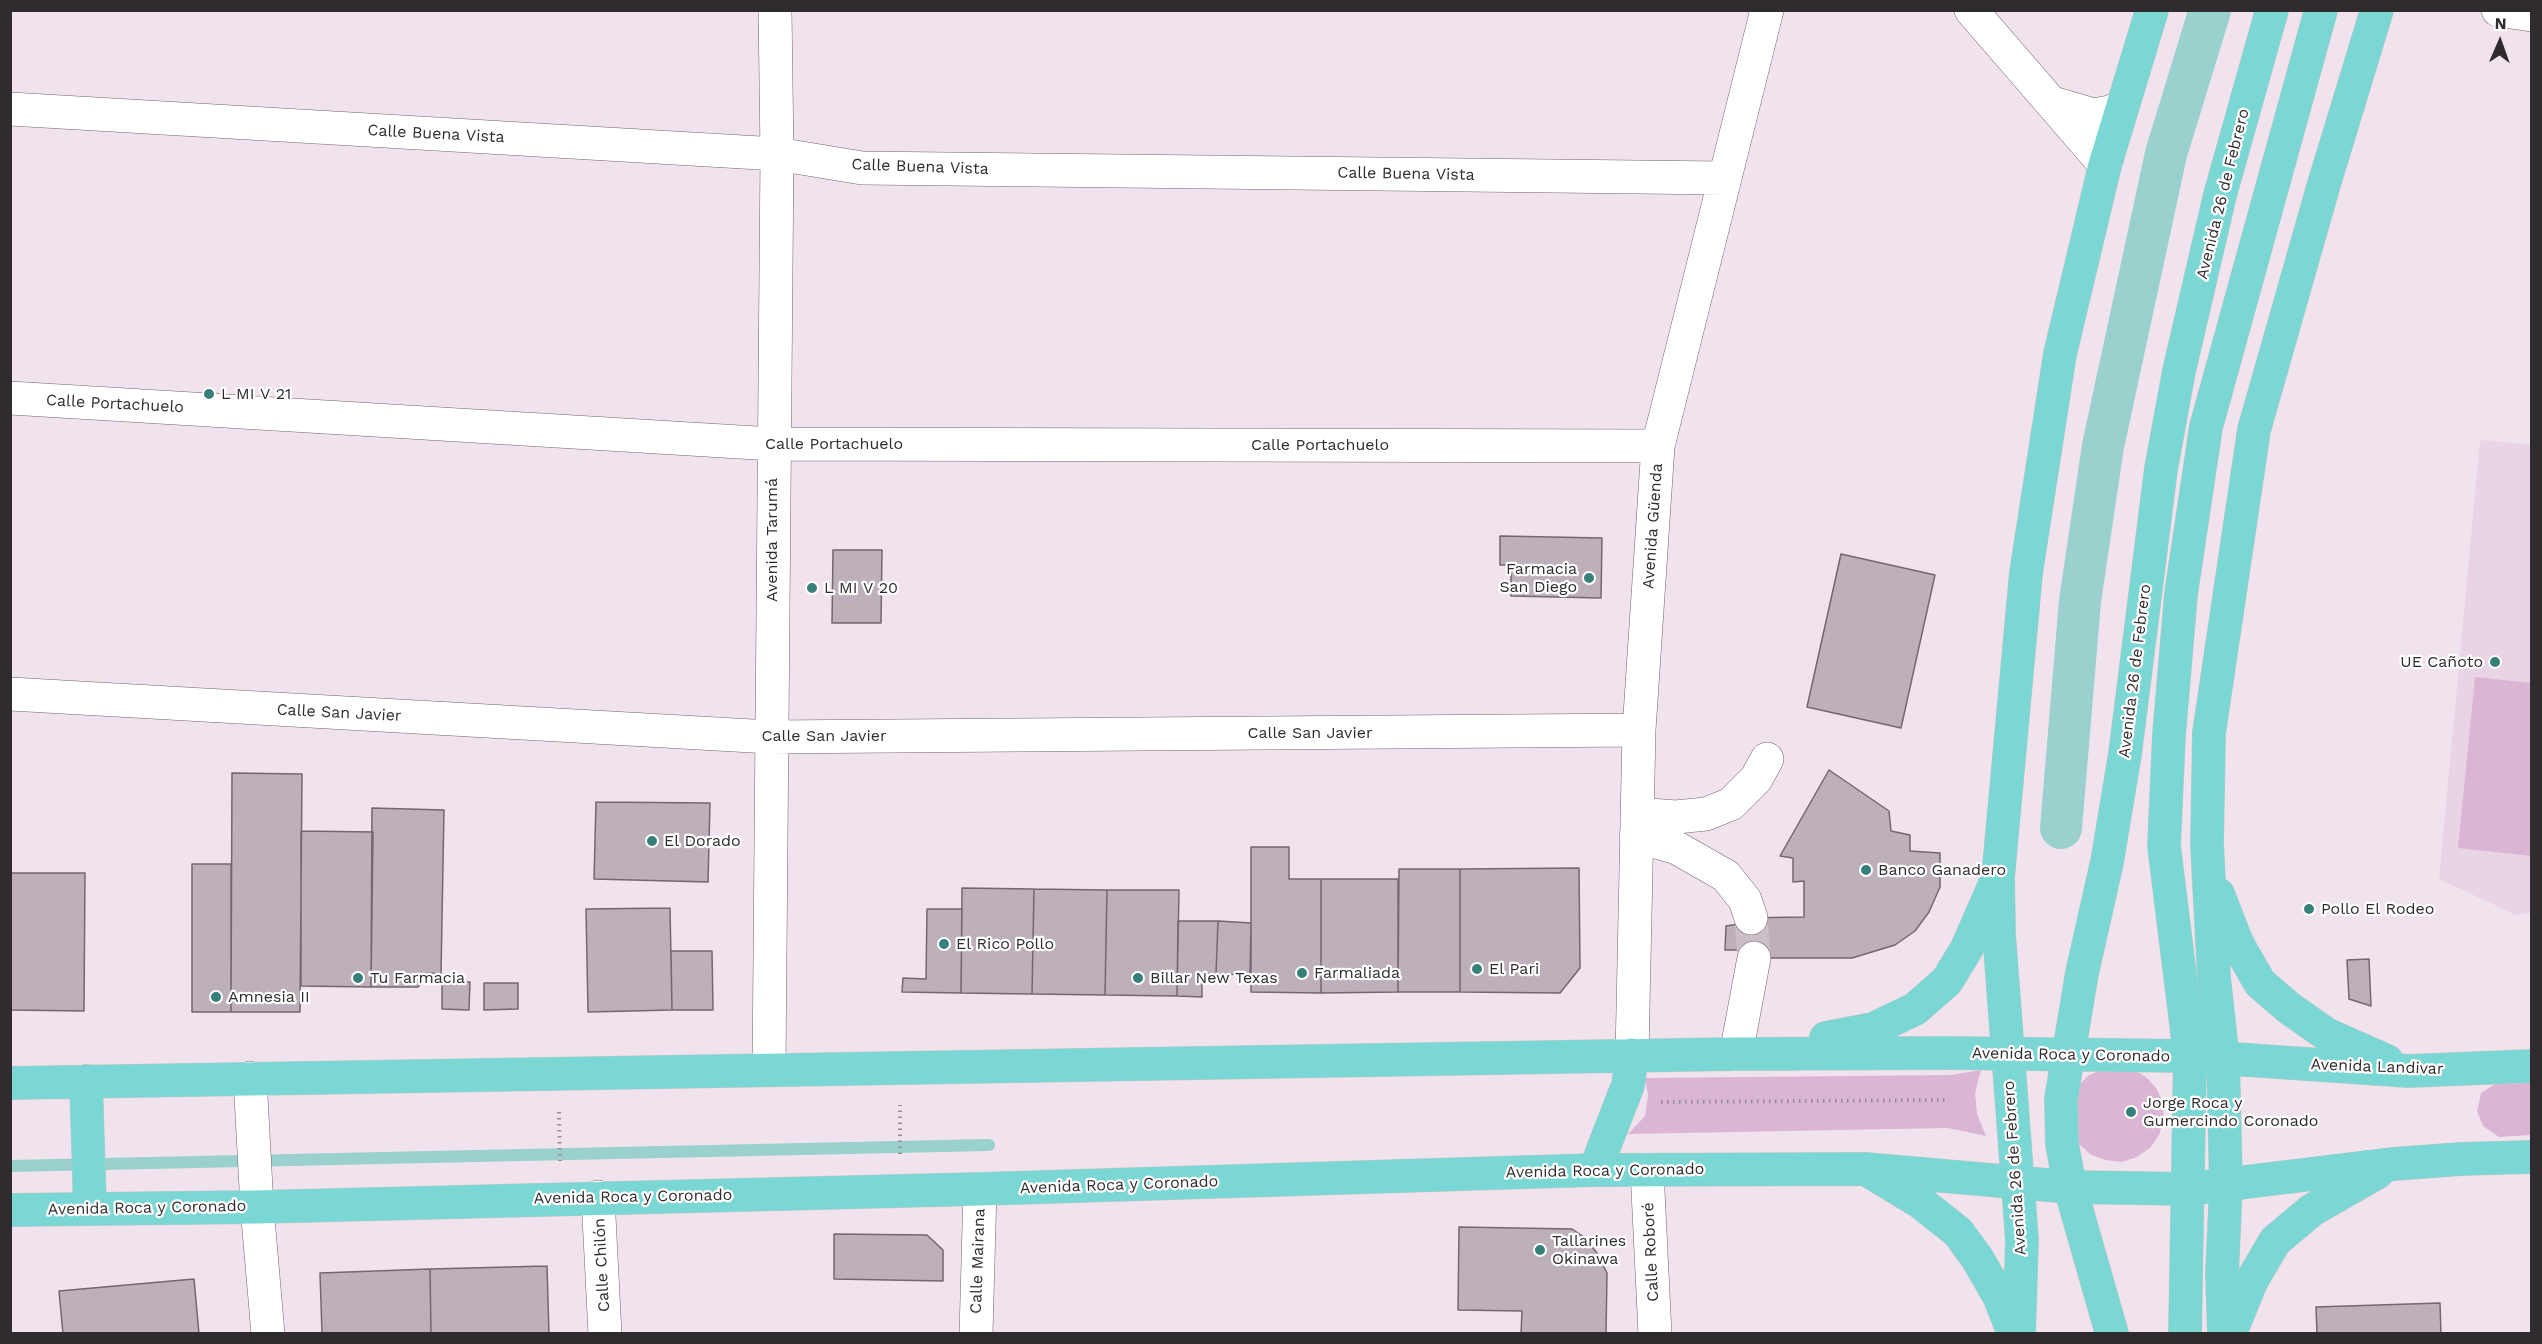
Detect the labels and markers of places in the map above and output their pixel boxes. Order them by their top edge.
place label: L MI V 21 [221,384,291,404]
marker: L MI V 21 [202,387,216,401]
place label: Farmacia San Diego [1499,559,1577,597]
marker: Farmacia San Diego [1582,571,1596,585]
place label: L MI V 20 [824,578,898,598]
marker: L MI V 20 [805,581,819,595]
place label: UE Cañoto [2400,652,2483,672]
marker: UE Cañoto [2488,655,2502,669]
place label: El Dorado [664,831,741,851]
marker: El Dorado [645,834,659,848]
place label: Banco Ganadero [1878,860,2006,880]
marker: Banco Ganadero [1859,863,1873,877]
place label: Pollo El Rodeo [2321,899,2434,919]
marker: Pollo El Rodeo [2302,902,2316,916]
place label: El Rico Pollo [956,934,1054,954]
marker: El Rico Pollo [937,937,951,951]
place label: El Pari [1489,959,1539,979]
marker: El Pari [1470,962,1484,976]
place label: Farmaliada [1314,963,1400,983]
marker: Farmaliada [1295,966,1309,980]
place label: Tu Farmacia [370,968,465,988]
place label: Billar New Texas [1150,968,1278,988]
marker: Tu Farmacia [351,971,365,985]
marker: Billar New Texas [1131,971,1145,985]
place label: Amnesia II [228,987,310,1007]
marker: Amnesia II [209,990,223,1004]
place label: Jorge Roca y Gumercindo Coronado [2143,1093,2318,1131]
marker: Jorge Roca y Gumercindo Coronado [2124,1105,2138,1119]
place label: Tallarines Okinawa [1552,1231,1626,1269]
marker: Tallarines Okinawa [1533,1243,1547,1257]

